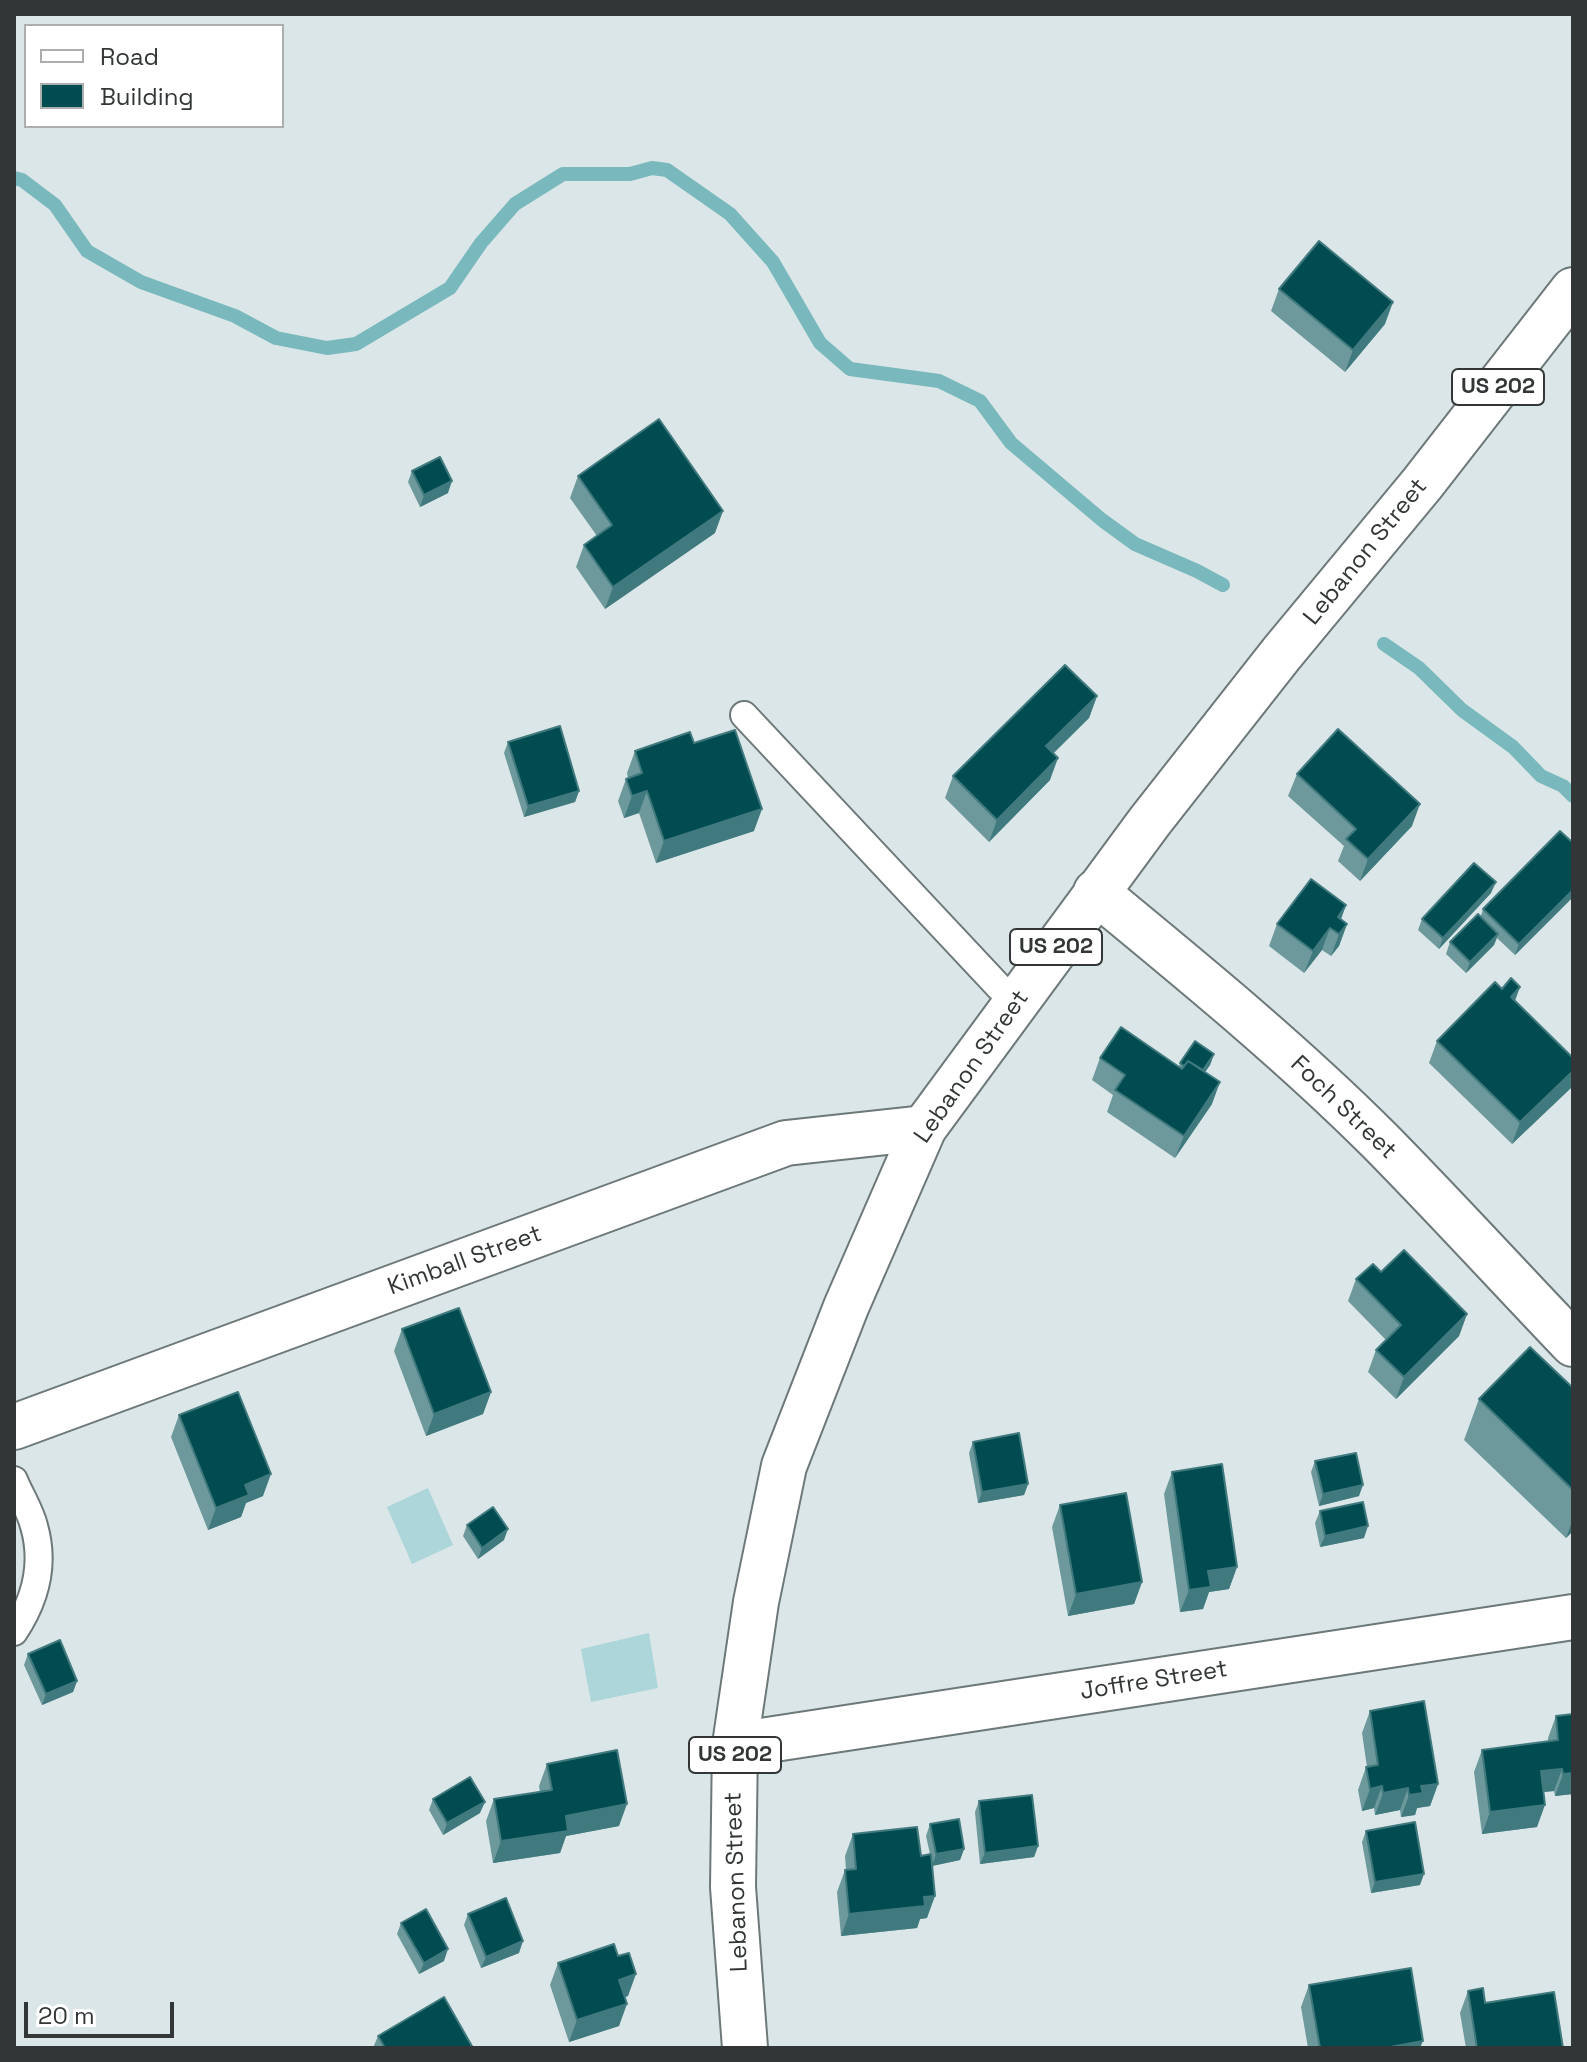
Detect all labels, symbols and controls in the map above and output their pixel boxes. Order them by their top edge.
legend [24,24,284,128]
text: Road [100,41,159,72]
text: Building [100,81,194,112]
road number: US 202 [1452,369,1544,405]
street label: Lebanon Street [1298,473,1434,631]
road number: US 202 [1010,929,1102,965]
street label: Lebanon Street [909,985,1035,1149]
street label: Foch Street [1284,1050,1402,1166]
street label: Kimball Street [384,1220,546,1302]
street label: Joffre Street [1078,1655,1230,1707]
road number: US 202 [689,1737,781,1773]
street label: Lebanon Street [719,1791,755,1973]
scale bar [28,1986,178,2036]
text: 20 m [38,2000,95,2031]

